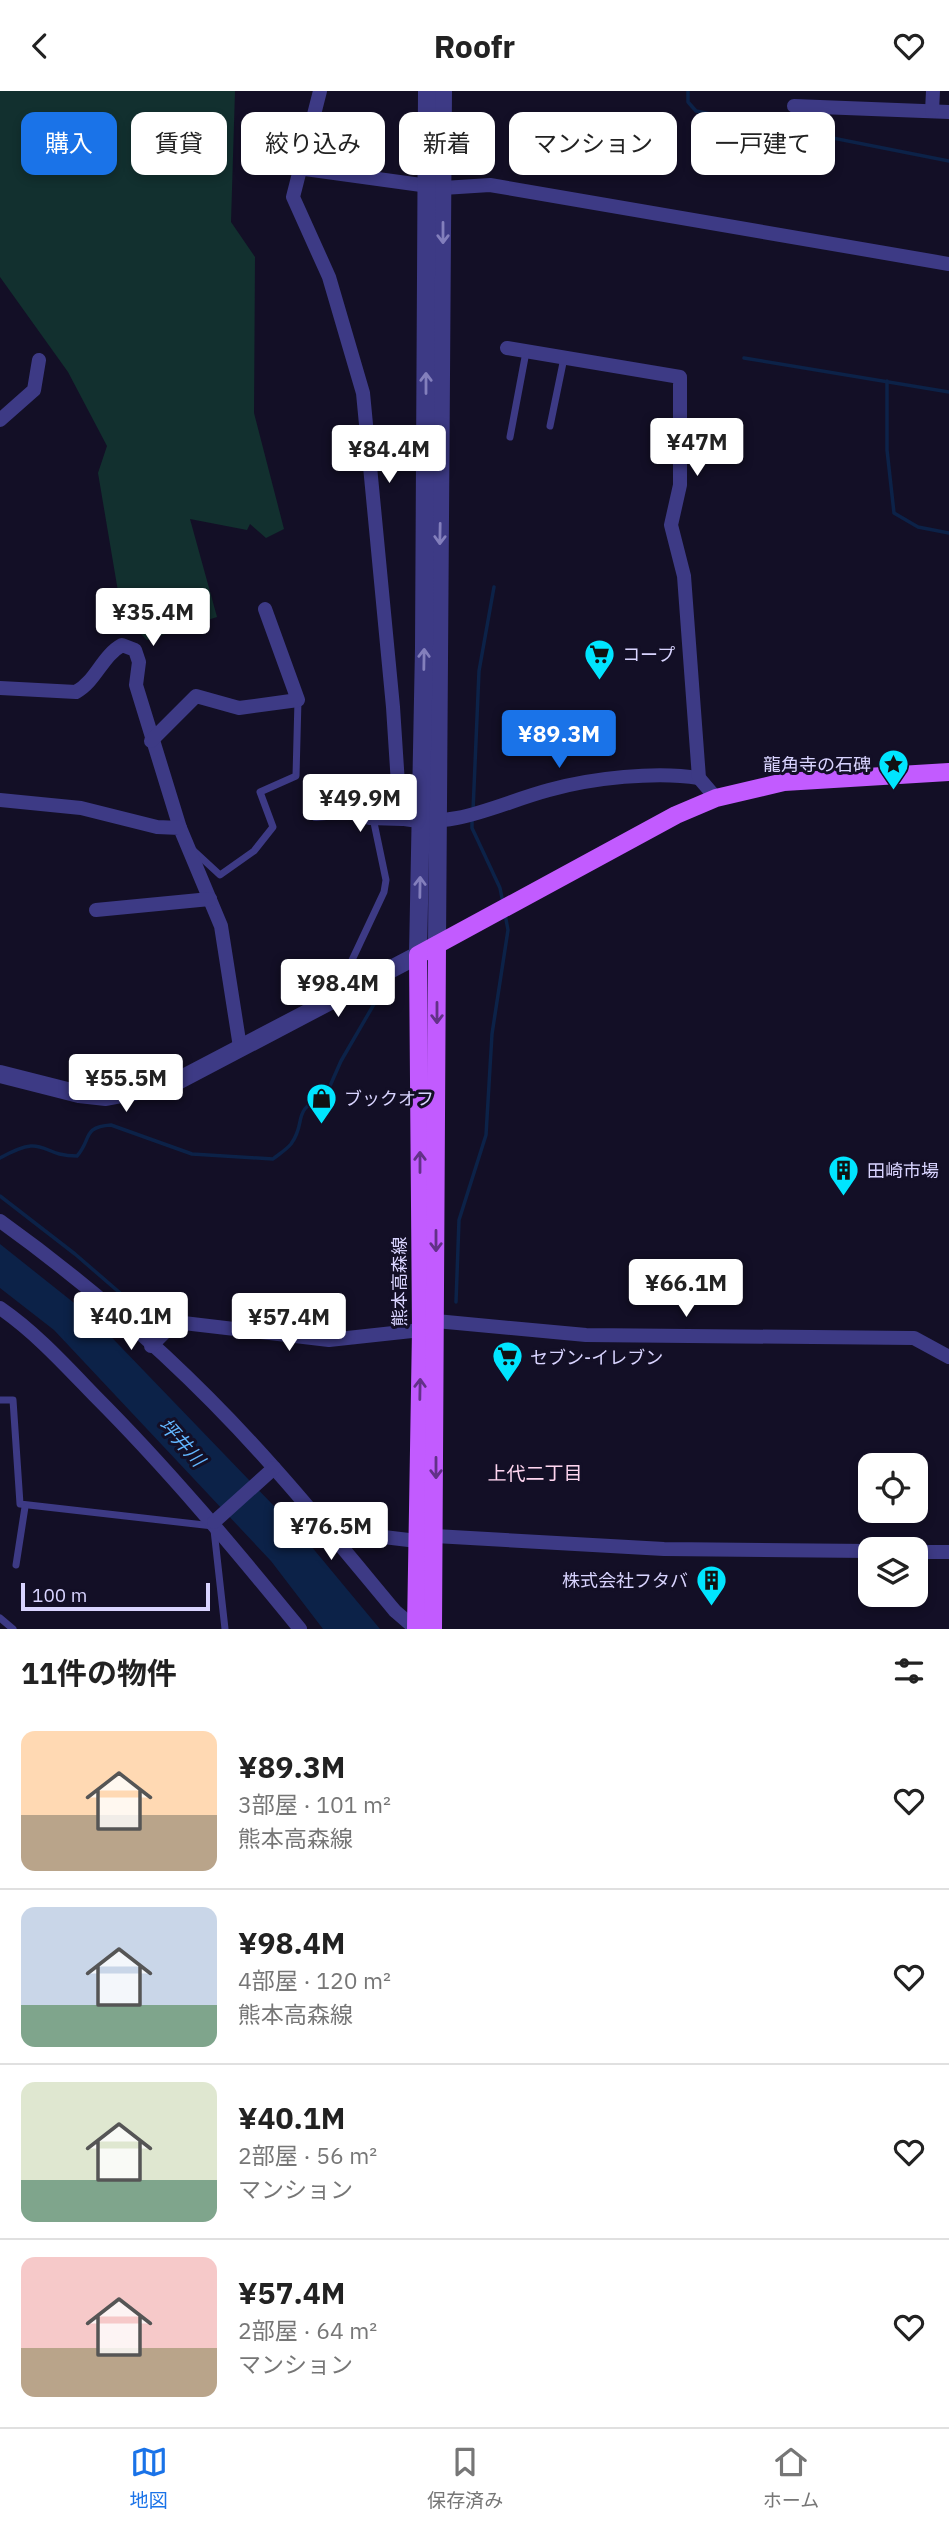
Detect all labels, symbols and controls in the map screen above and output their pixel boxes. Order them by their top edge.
text: Roofr [434,25,515,67]
icon: back [21,27,59,65]
icon: heart [890,27,928,65]
chip: 購入 [21,112,117,175]
chip: 賃貸 [131,112,227,175]
chip: 絞り込み [241,112,385,175]
chip: 新着 [399,112,495,175]
chip: マンション [509,112,677,175]
chip: 一戸建て [691,112,835,175]
one-way arrow [436,221,450,244]
one-way arrow [419,372,433,395]
pin: ¥47M [656,419,738,478]
pin: ¥84.4M [332,425,446,485]
text: ¥47M [666,426,728,456]
text: ¥84.4M [348,433,430,463]
one-way arrow [434,522,447,545]
pin: ¥35.4M [96,589,210,648]
text: ¥35.4M [112,596,194,626]
supermarket icon: コープ [582,637,616,681]
place label: コープ [622,643,675,666]
one-way arrow [417,648,431,671]
pin: ¥89.3M [502,711,616,770]
text: ¥89.3M [518,718,600,748]
place icon: 龍角寺の石碑 [877,747,911,791]
place label: 龍角寺の石碑 [763,753,871,776]
pin: ¥49.9M [303,775,417,834]
text: ¥49.9M [319,782,401,812]
one-way arrow [413,876,426,899]
pin: ¥98.4M [281,960,395,1019]
text: ¥98.4M [297,967,379,997]
one-way arrow [430,1002,444,1025]
pin: ¥55.5M [69,1055,183,1114]
text: ¥55.5M [85,1062,167,1092]
shop icon: ブックオフ [304,1081,338,1125]
place label: ブックオフ [344,1087,434,1110]
one-way arrow [413,1150,427,1173]
building icon: 田崎市場 [827,1153,861,1197]
place label: 田崎市場 [867,1159,939,1182]
one-way arrow [429,1229,443,1252]
street label: 熊本高森線 [388,1237,411,1327]
pin: ¥66.1M [629,1259,743,1319]
text: ¥66.1M [645,1267,727,1297]
pin: ¥40.1M [74,1293,188,1352]
pin: ¥57.4M [232,1293,346,1353]
text: ¥40.1M [90,1300,172,1330]
text: ¥57.4M [248,1301,330,1331]
supermarket icon: セブン-イレブン [490,1340,524,1384]
place label: セブン-イレブン [530,1346,663,1369]
one-way arrow [413,1378,426,1401]
water label: 坪井川 [154,1413,211,1473]
map controls [858,1453,928,1607]
button: locate [858,1453,928,1523]
one-way arrow [429,1457,443,1480]
district label: 上代二丁目 [487,1461,583,1485]
pin: ¥76.5M [274,1503,388,1562]
text: ¥76.5M [290,1510,372,1540]
button: layers [858,1537,928,1607]
building icon: 株式会社フタバ [694,1563,728,1607]
place label: 株式会社フタバ [562,1569,688,1592]
scale bar [21,1580,210,1612]
text: 100 m [32,1583,87,1607]
icon: filters [890,1652,928,1690]
text: 11件の物件 [21,1653,177,1692]
text: ¥89.3M [238,1747,345,1786]
icon: home [77,1759,161,1843]
icon: heart [890,1782,928,1820]
text: 3部屋 · 101 m² [238,1789,391,1819]
text: 熊本高森線 [238,1823,353,1853]
text: ¥98.4M [238,1923,345,1962]
icon: home [77,1935,161,2019]
icon: heart [890,1958,928,1996]
text: 4部屋 · 120 m² [238,1965,391,1995]
text: 熊本高森線 [238,1999,353,2029]
text: ¥40.1M [238,2098,345,2137]
icon: home [77,2110,161,2194]
icon: heart [890,2133,928,2171]
text: 2部屋 · 56 m² [238,2140,377,2170]
text: マンション [238,2174,353,2204]
text: ¥57.4M [238,2273,345,2312]
icon: home [77,2285,161,2369]
icon: heart [890,2308,928,2346]
text: 2部屋 · 64 m² [238,2315,377,2345]
text: マンション [238,2349,353,2379]
tab: 地図 [130,2443,168,2512]
tab: 保存済み [427,2443,503,2512]
tab: ホーム [763,2443,819,2512]

